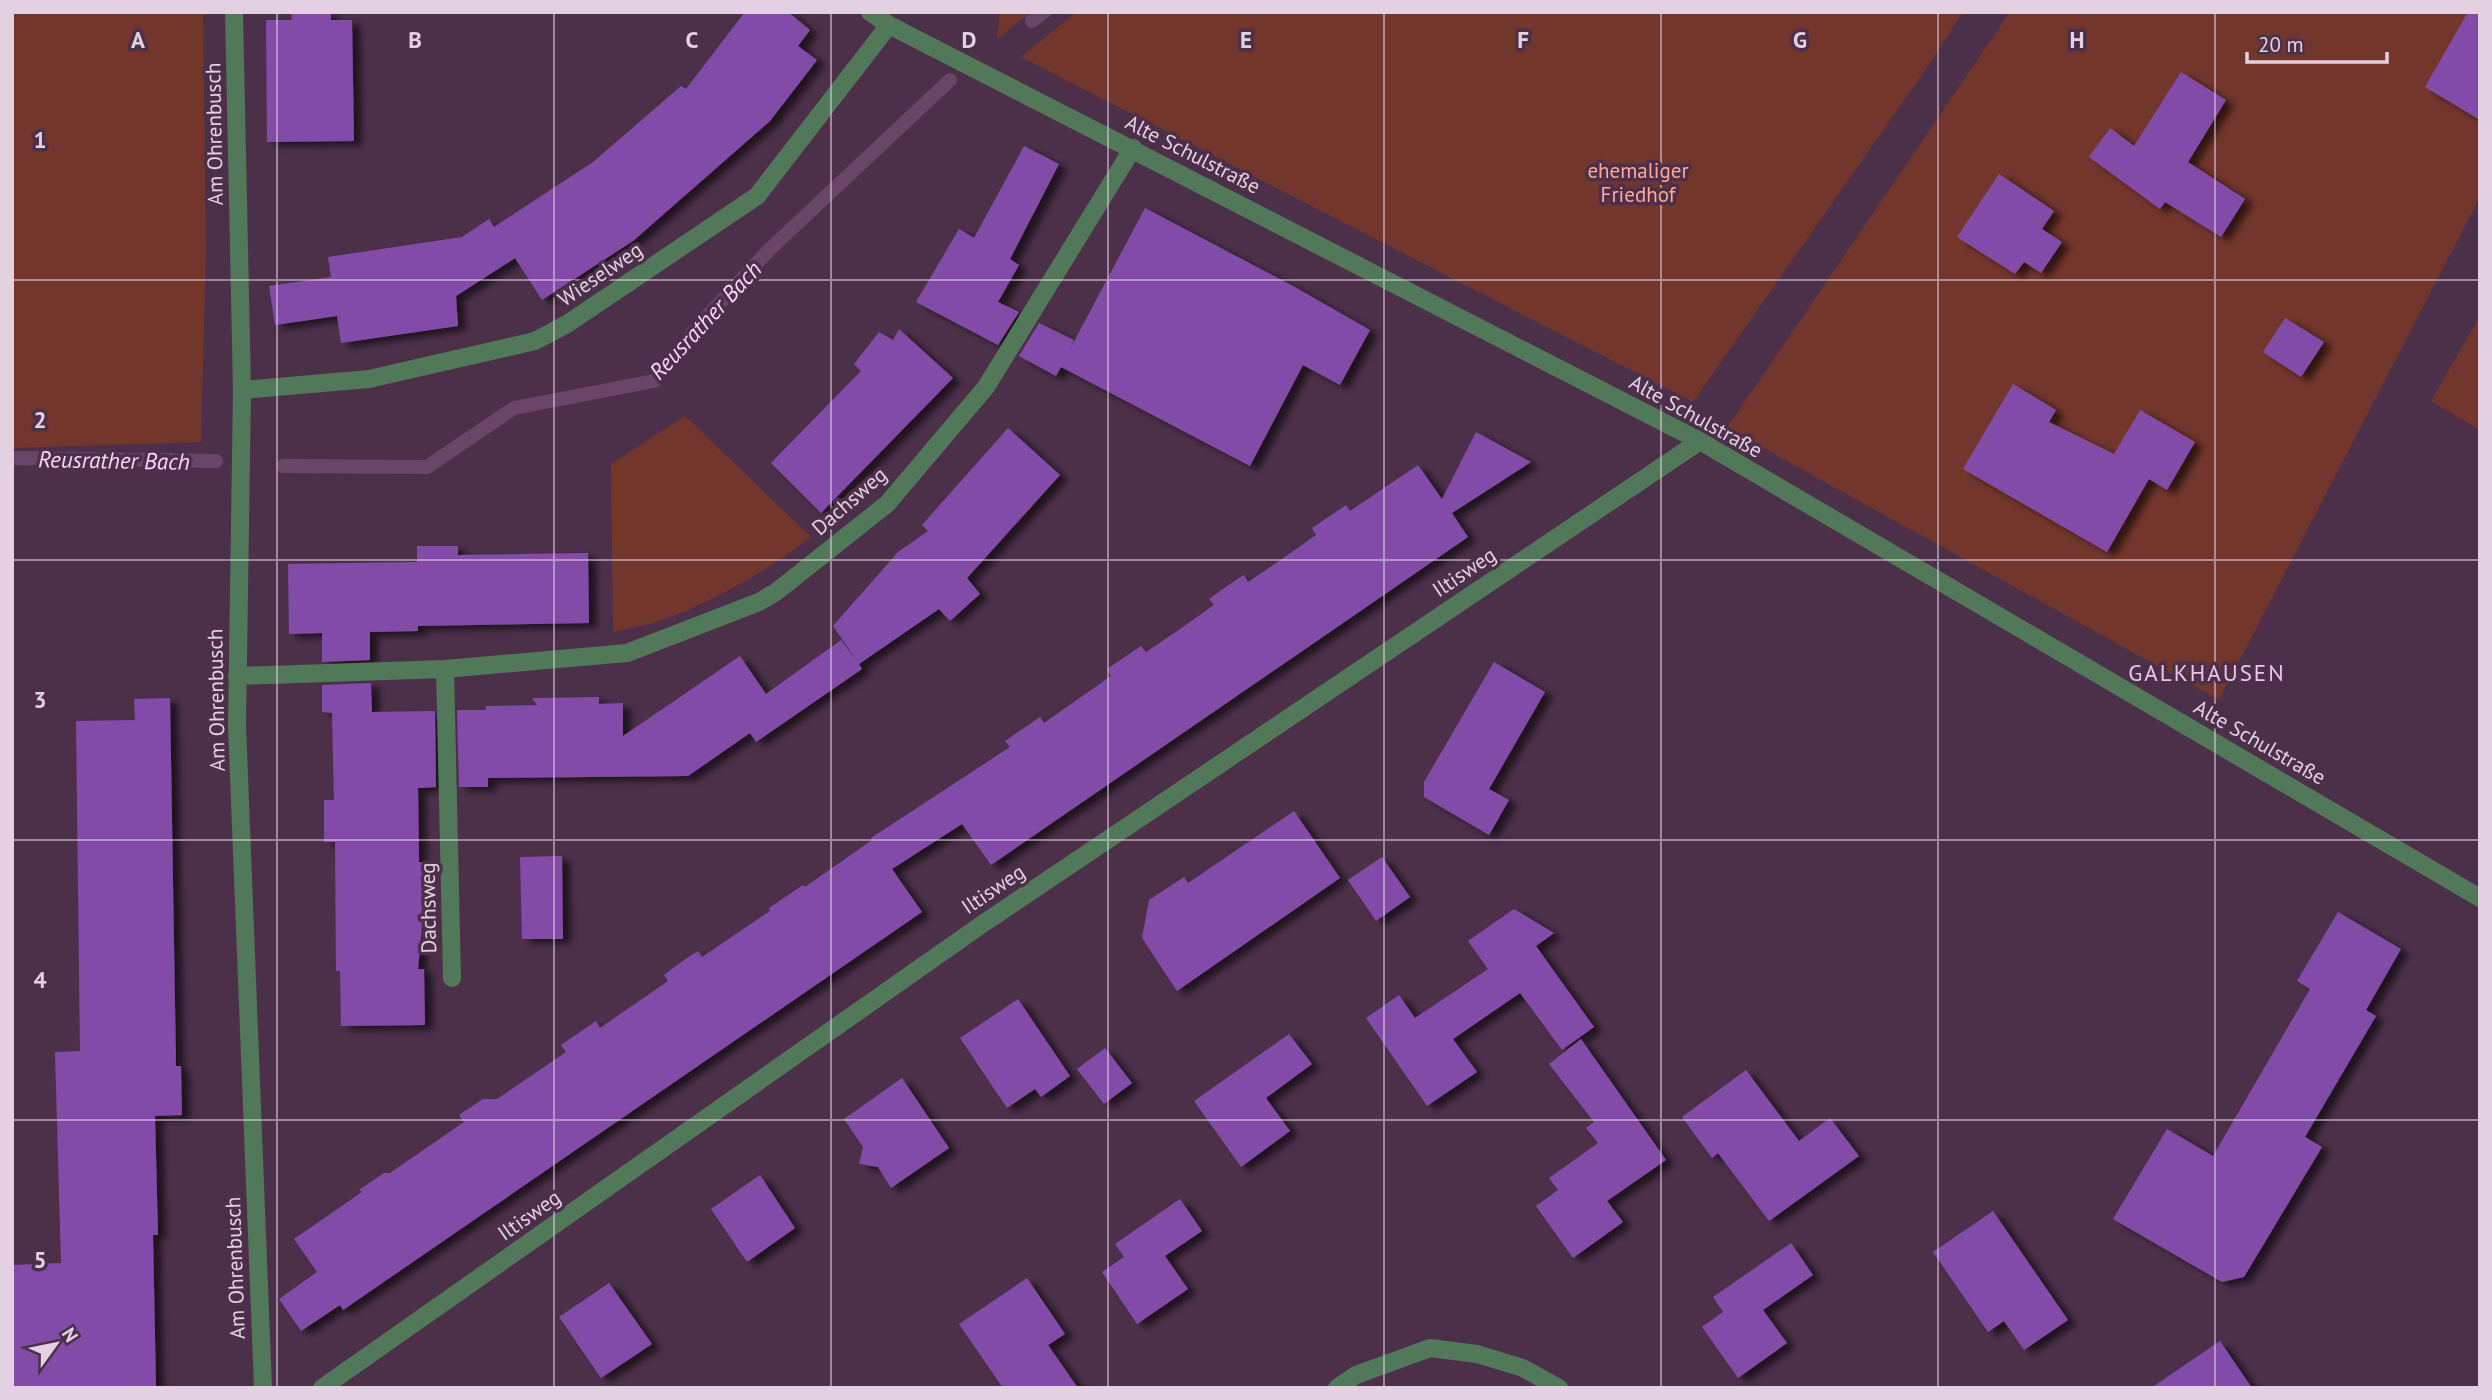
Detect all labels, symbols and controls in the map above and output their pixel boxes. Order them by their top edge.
scale bar [2247,21,2387,65]
text: A [131,25,145,54]
text: B [408,25,422,54]
text: C [686,25,699,54]
text: D [962,25,976,54]
text: E [1240,25,1252,54]
text: F [1517,25,1529,54]
text: G [1793,25,1807,54]
text: H [2070,25,2084,54]
text: 20 m [2258,31,2304,58]
street label: Am Ohrenbusch [199,62,229,206]
street label: Alte Schulstraße [1121,108,1265,200]
text: 1 [33,125,47,154]
park label: ehemaliger Friedhof [1587,157,1689,208]
street label: Wieselweg [553,236,647,312]
water label: Reusrather Bach [643,255,767,385]
street label: Alte Schulstraße [1625,368,1767,464]
text: 2 [33,405,47,434]
water label: Reusrather Bach [38,444,190,476]
street label: Dachsweg [806,461,892,541]
street label: Iltisweg [1427,541,1501,603]
street label: Am Ohrenbusch [201,628,231,772]
district label: GALKHAUSEN [2128,658,2286,687]
text: 3 [33,685,47,714]
street label: Alte Schulstraße [2189,693,2331,791]
street label: Iltisweg [956,858,1030,920]
street label: Dachsweg [414,862,442,954]
text: 4 [33,965,47,994]
street label: Iltisweg [492,1184,566,1246]
street label: Am Ohrenbusch [219,1196,251,1340]
text: 5 [33,1245,47,1274]
north arrow [21,1309,91,1379]
text: N [57,1323,84,1347]

